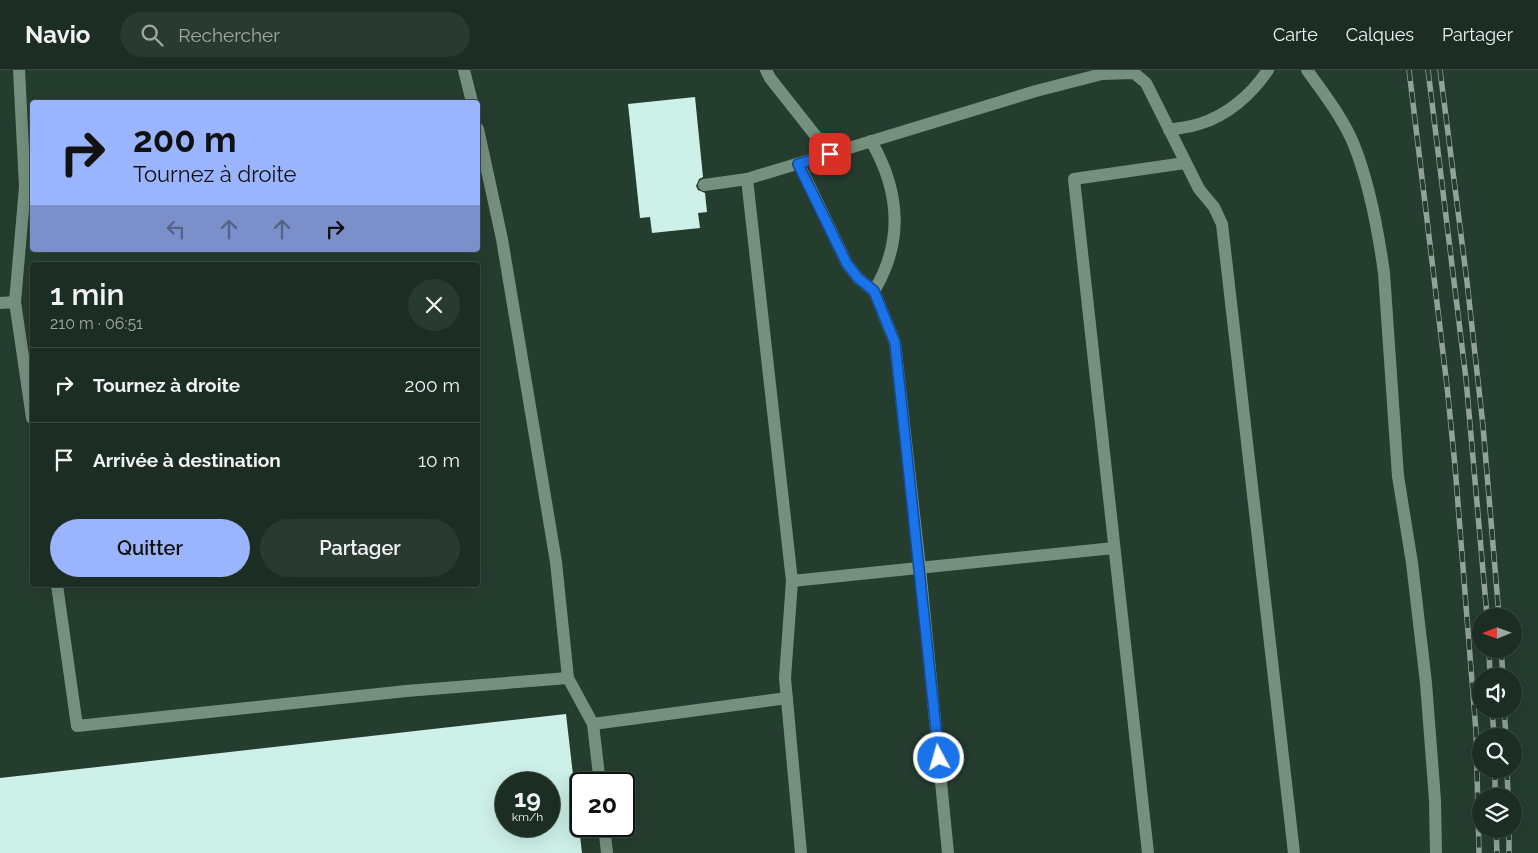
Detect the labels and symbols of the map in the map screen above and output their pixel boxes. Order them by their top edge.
pin [809,133,851,175]
north arrow [1472,608,1522,658]
position arrow [912,731,964,783]
speed limit sign: 20 [570,772,635,837]

